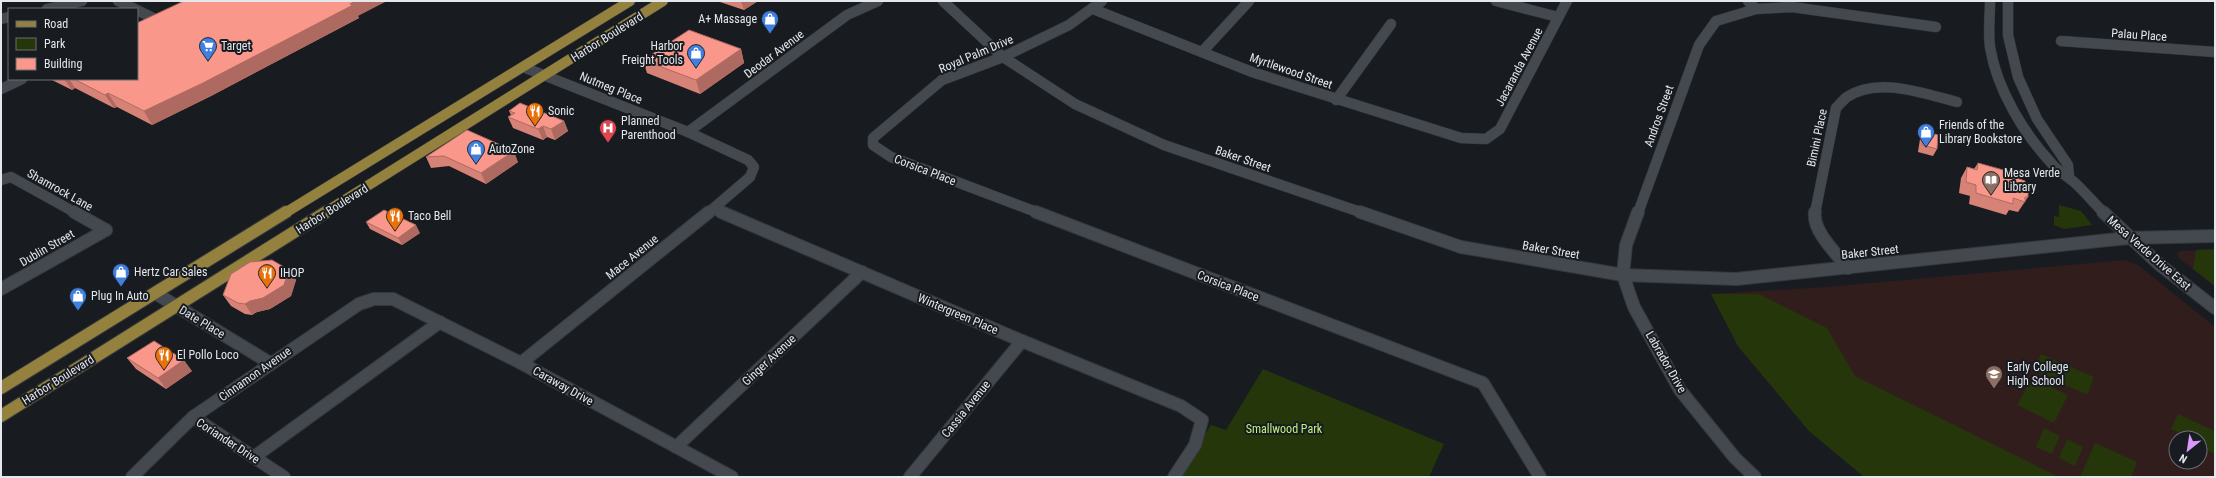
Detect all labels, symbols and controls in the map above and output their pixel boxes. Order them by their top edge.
legend [8,8,138,80]
street label: Harbor Boulevard [568,9,646,65]
shop icon: A+ Massage [760,9,780,34]
place label: A+ Massage [698,12,757,26]
text: Road [44,17,68,31]
street label: Jacaranda Avenue [1492,25,1546,109]
street label: Palau Place [2111,26,2168,44]
street label: Deodar Avenue [741,27,807,81]
street label: Royal Palm Drive [937,32,1016,76]
supermarket icon: Target [198,36,218,61]
text: Park [44,37,66,51]
place label: Target [221,39,251,53]
place label: Harbor Freight Tools [622,39,683,67]
shop icon: Harbor Freight Tools [686,43,706,68]
street label: Myrtlewood Street [1248,50,1335,92]
text: Building [44,57,82,71]
street label: Nutmeg Place [578,69,645,107]
street label: Andros Street [1641,83,1677,149]
restaurant icon: Sonic [525,101,545,126]
place label: Sonic [548,104,575,118]
street label: Bimini Place [1804,107,1830,168]
place label: Planned Parenthood [621,114,676,142]
hospital icon: Planned Parenthood [598,118,618,143]
place label: Friends of the Library Bookstore [1939,118,2023,146]
shop icon: Friends of the Library Bookstore [1916,122,1936,147]
shop icon: AutoZone [466,139,486,164]
place label: AutoZone [489,142,535,156]
street label: Baker Street [1213,143,1273,175]
street label: Corsica Place [892,152,958,188]
street label: Shamrock Lane [25,166,96,214]
place label: Mesa Verde Library [2004,166,2060,194]
library icon: Mesa Verde Library [1981,170,2001,195]
street label: Harbor Boulevard [293,181,371,237]
restaurant icon: Taco Bell [385,206,405,231]
place label: Taco Bell [408,209,451,223]
street label: Mesa Verde Drive East [2104,213,2194,293]
street label: Dublin Street [17,227,77,269]
street label: Mace Avenue [603,231,661,282]
street label: Baker Street [1521,238,1581,262]
street label: Baker Street [1841,242,1900,262]
shop icon: Hertz Car Sales [111,262,131,287]
restaurant icon: IHOP [257,263,277,288]
place label: Hertz Car Sales [134,265,207,279]
place label: IHOP [280,266,305,280]
street label: Corsica Place [1195,268,1261,304]
shop icon: Plug In Auto [68,286,88,311]
place label: Plug In Auto [91,289,149,303]
street label: Wintergreen Place [916,291,1001,337]
street label: Date Place [177,303,228,341]
street label: Labrador Drive [1643,329,1689,396]
street label: Ginger Avenue [739,331,799,388]
street label: Cinnamon Avenue [216,344,294,404]
restaurant icon: El Pollo Loco [154,345,174,370]
place label: El Pollo Loco [177,348,239,362]
street label: Harbor Boulevard [19,352,97,408]
place label: Early College High School [2007,360,2069,388]
street label: Caraway Drive [530,364,596,409]
school or university icon: Early College High School [1984,364,2004,389]
street label: Cassia Avenue [939,377,993,440]
street label: Coriander Drive [194,415,263,467]
park label: Smallwood Park [1246,422,1323,436]
north arrow [2168,430,2208,470]
text: N [2177,451,2189,466]

